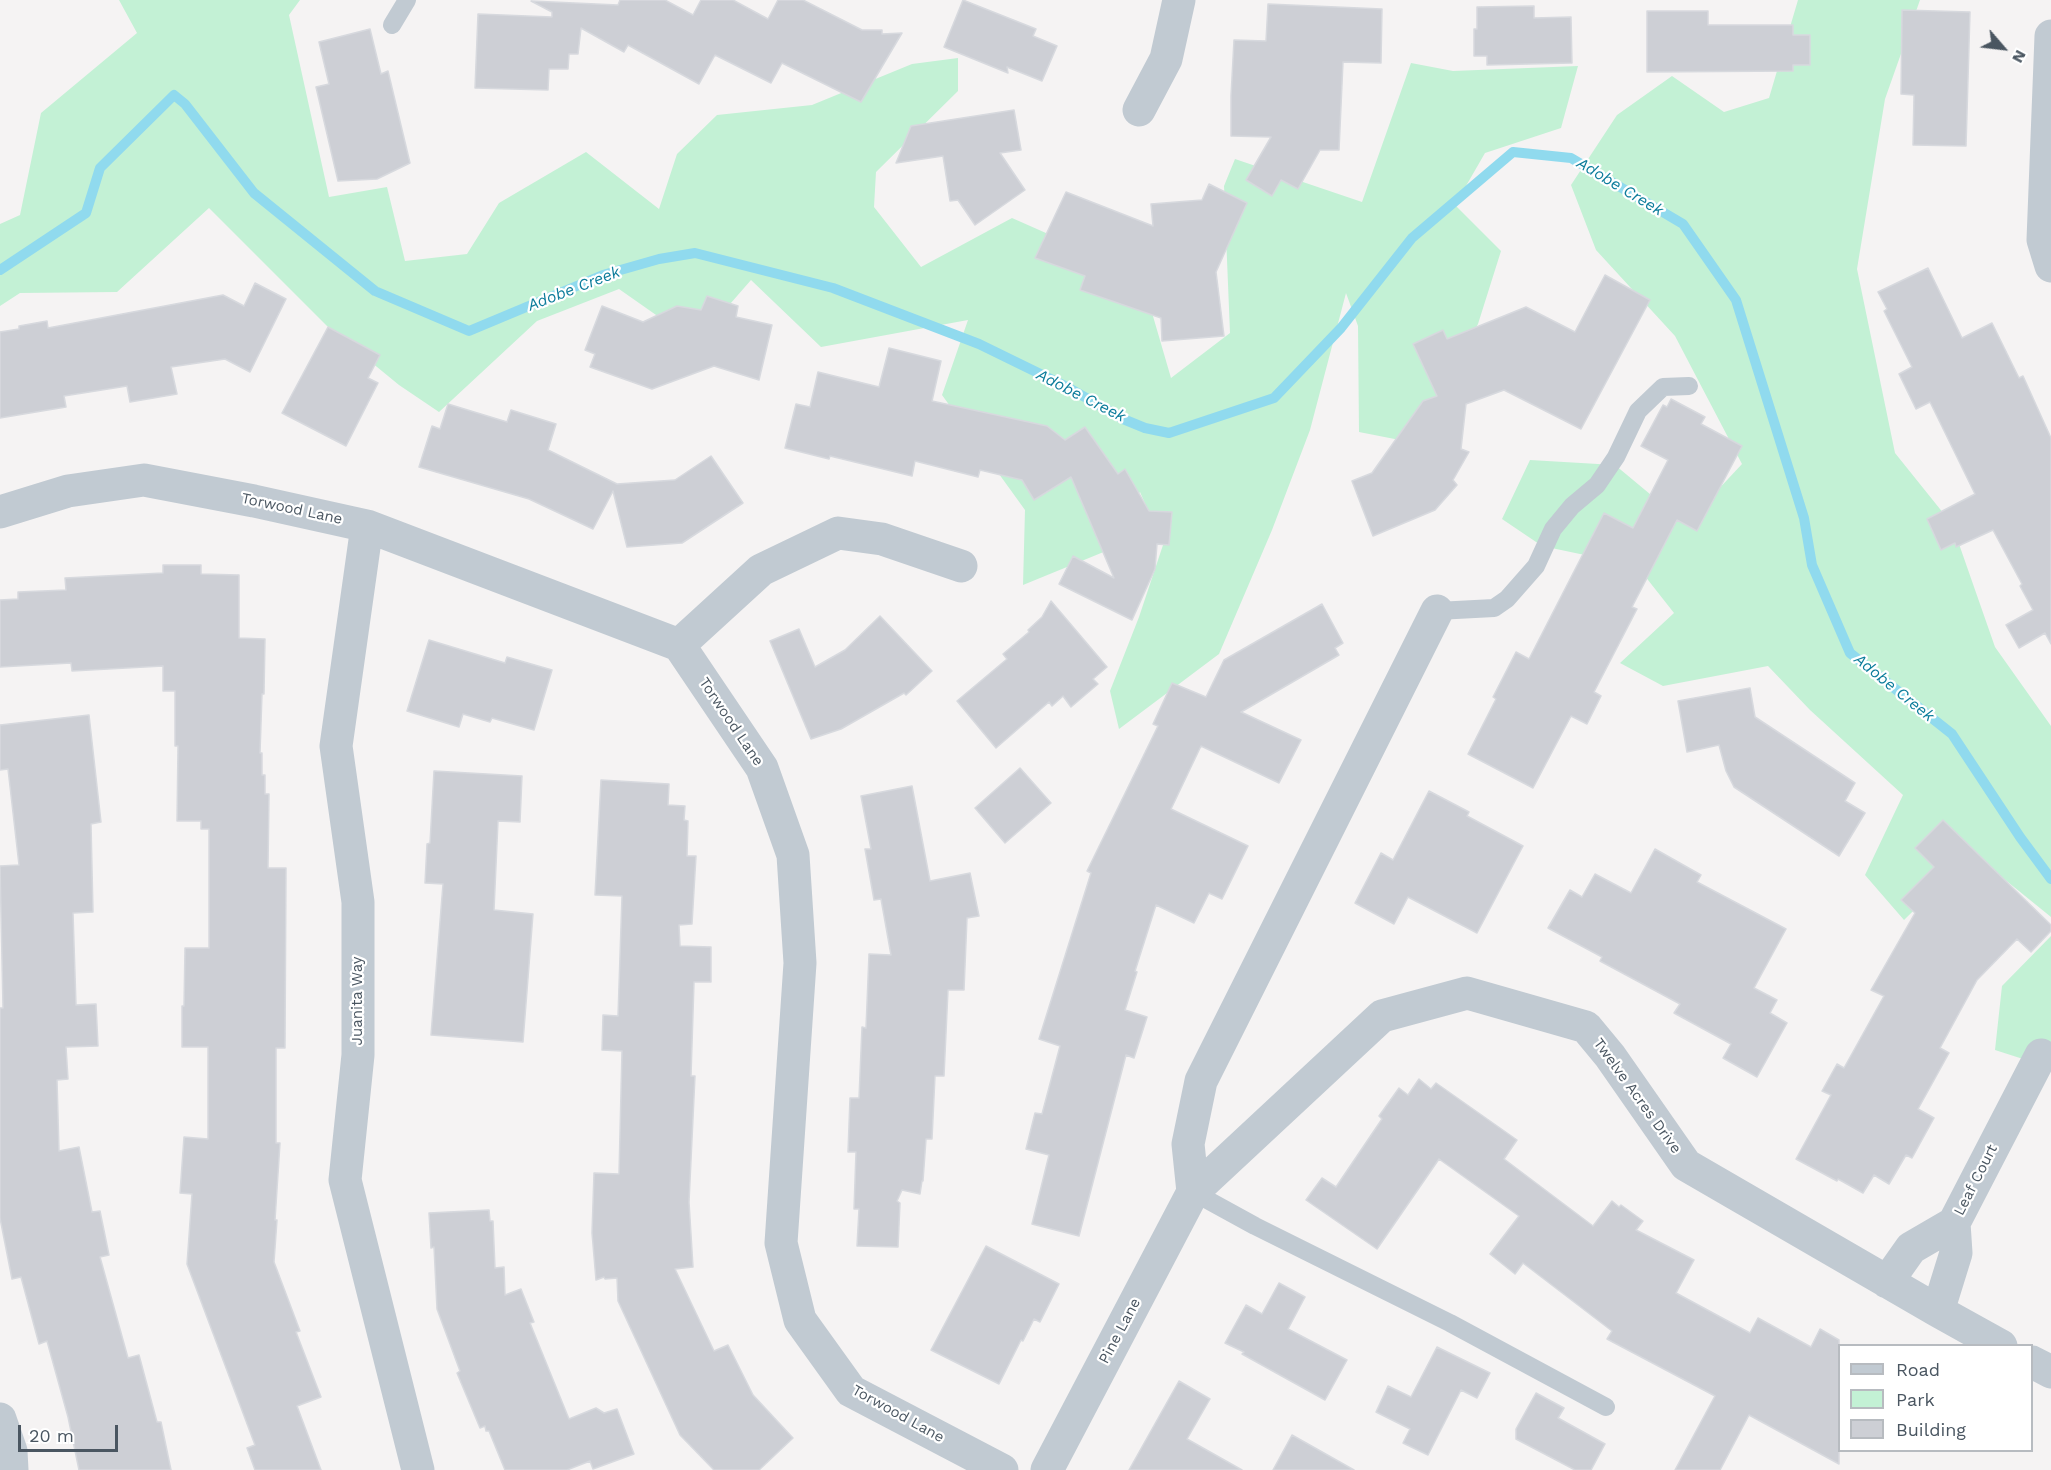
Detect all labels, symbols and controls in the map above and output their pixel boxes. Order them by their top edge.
north arrow [1973,18,2033,78]
text: N [2008,47,2031,66]
water label: Adobe Creek [1573,154,1667,220]
water label: Adobe Creek [525,263,623,315]
water label: Adobe Creek [1033,365,1129,427]
street label: Torwood Lane [240,490,344,528]
water label: Adobe Creek [1850,650,1938,726]
street label: Torwood Lane [695,674,767,770]
street label: Juanita Way [349,957,367,1045]
street label: Twelve Acres Drive [1589,1035,1685,1157]
street label: Leaf Court [1950,1141,2002,1219]
street label: Pine Lane [1095,1295,1145,1367]
legend [1838,1344,2033,1452]
text: Road [1896,1359,1940,1380]
street label: Torwood Lane [849,1381,947,1447]
text: Park [1896,1389,1935,1410]
scale bar [21,1413,122,1451]
text: Building [1896,1419,1966,1440]
text: 20 m [29,1425,74,1446]

